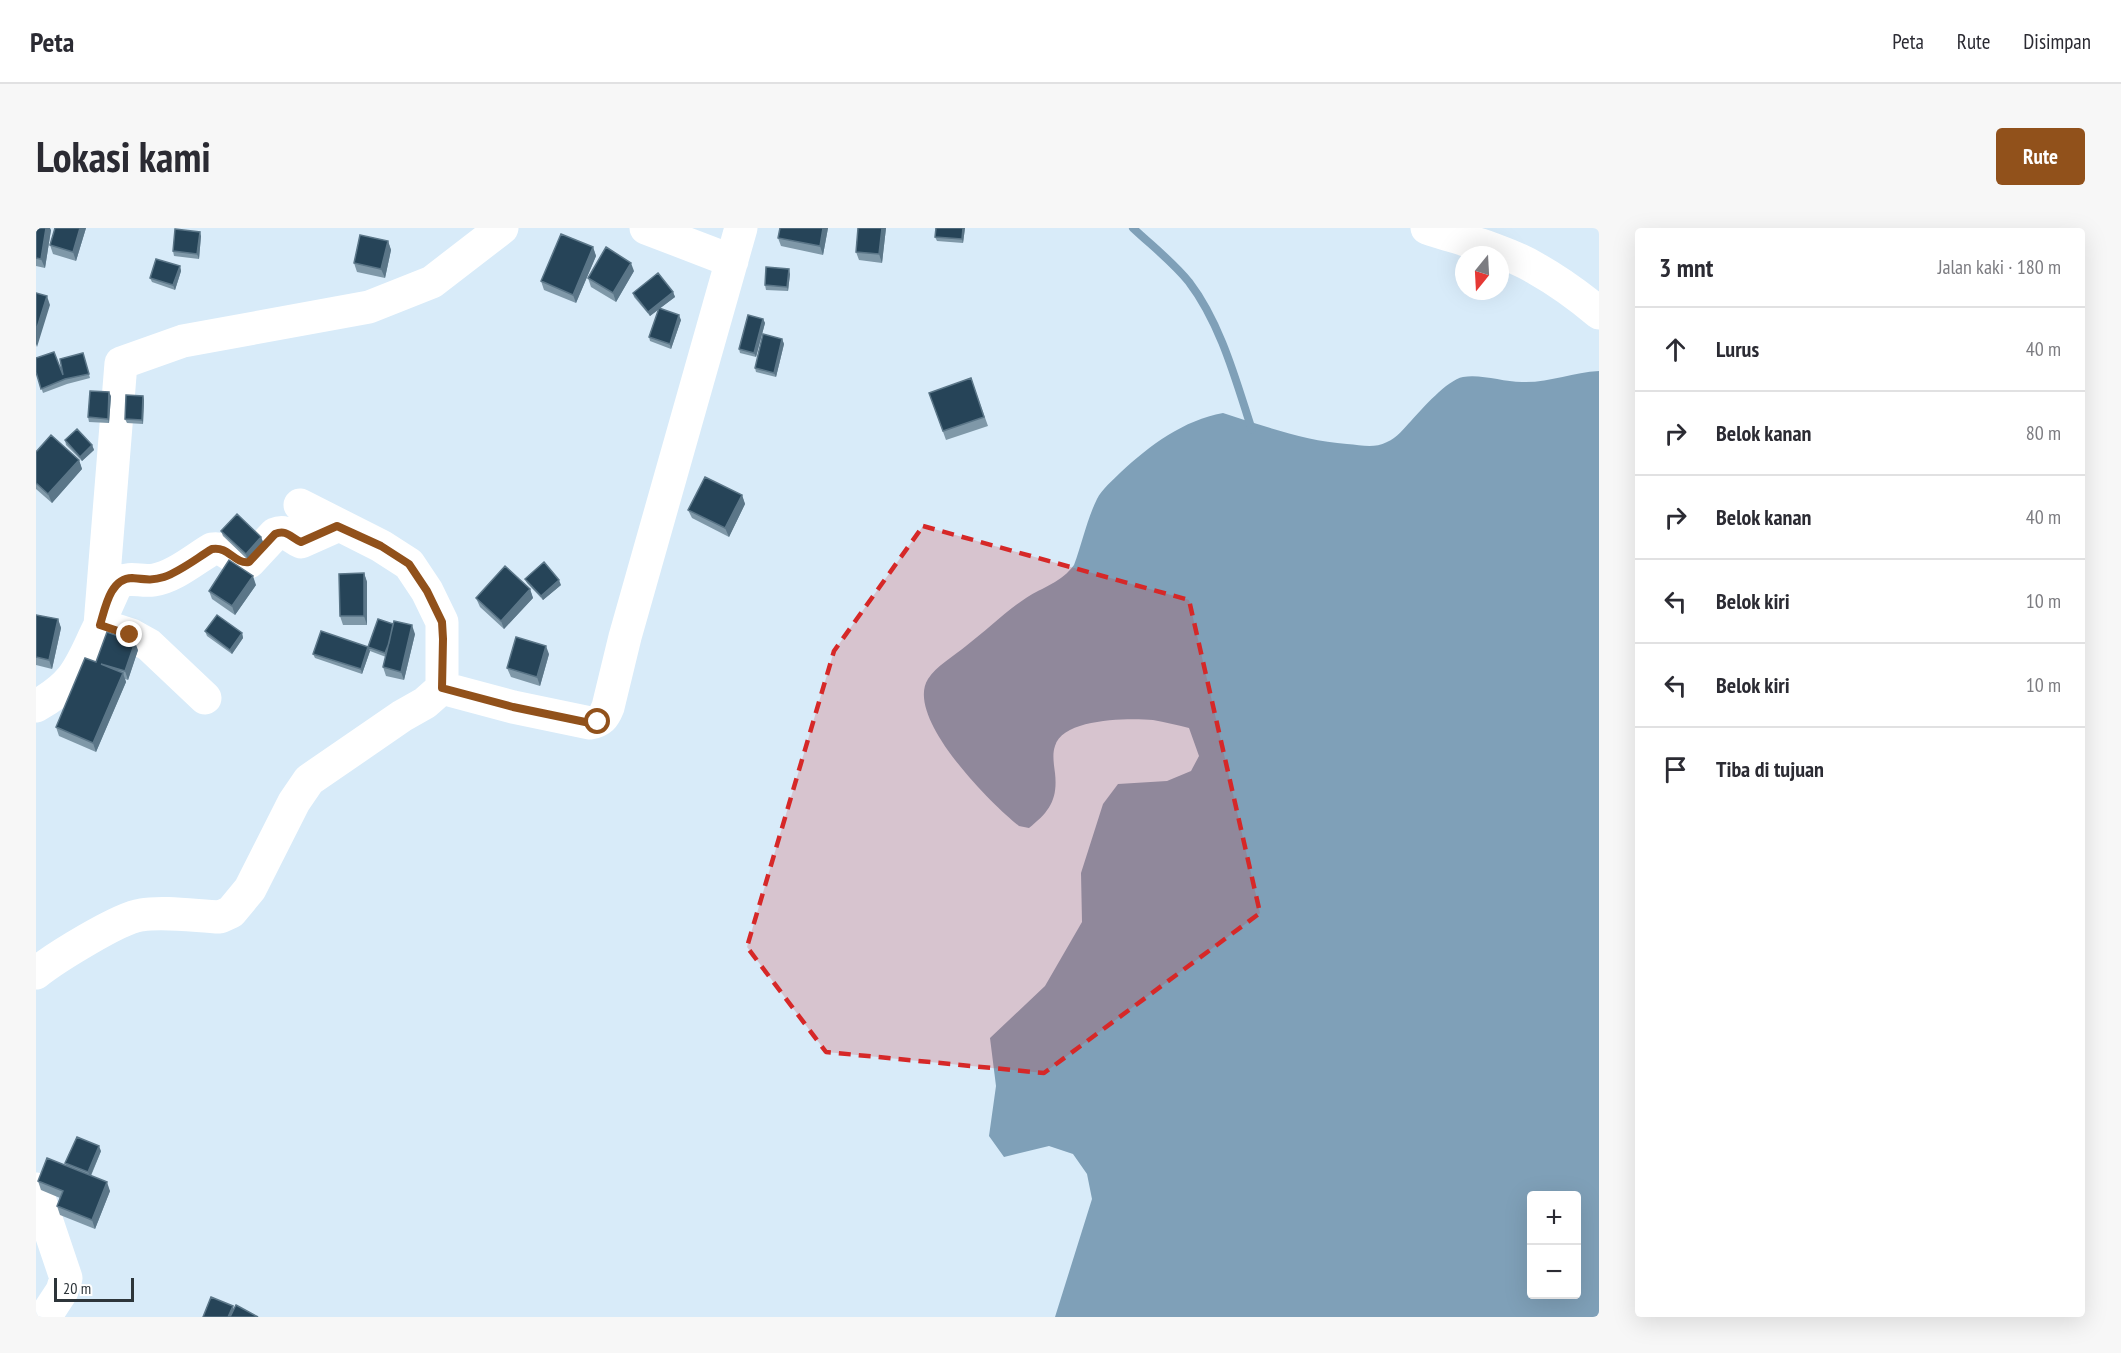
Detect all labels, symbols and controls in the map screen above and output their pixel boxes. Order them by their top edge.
text: Peta [30,23,74,60]
text: Peta [1892,28,1924,55]
text: Rute [1957,28,1990,55]
text: Disimpan [2023,28,2091,55]
button: Rute [1996,128,2085,185]
text: Lokasi kami [36,129,211,184]
north arrow [1455,246,1509,300]
text: 3 mnt [1659,251,1713,284]
text: Jalan kaki · 180 m [1938,254,2061,280]
icon: ahead [1659,333,1692,366]
text: Lurus [1716,335,1759,363]
text: 40 m [2026,336,2061,362]
icon: right [1659,417,1692,450]
text: Belok kanan [1716,419,1811,447]
text: 80 m [2026,420,2061,446]
icon: right [1659,501,1692,534]
text: Belok kanan [1716,503,1811,531]
text: 40 m [2026,504,2061,530]
icon: left [1659,585,1692,618]
text: Belok kiri [1716,587,1790,615]
text: 10 m [2026,588,2061,614]
route end [116,621,142,647]
icon: left [1659,669,1692,702]
text: Belok kiri [1716,671,1790,699]
text: 10 m [2026,672,2061,698]
route start [584,708,610,734]
icon: arrive [1659,753,1692,786]
text: Tiba di tujuan [1716,755,1824,783]
map controls [1527,1191,1581,1299]
button: + [1527,1191,1581,1245]
button: − [1527,1245,1581,1299]
scale bar [54,1275,134,1302]
text: 20 m [63,1278,91,1298]

